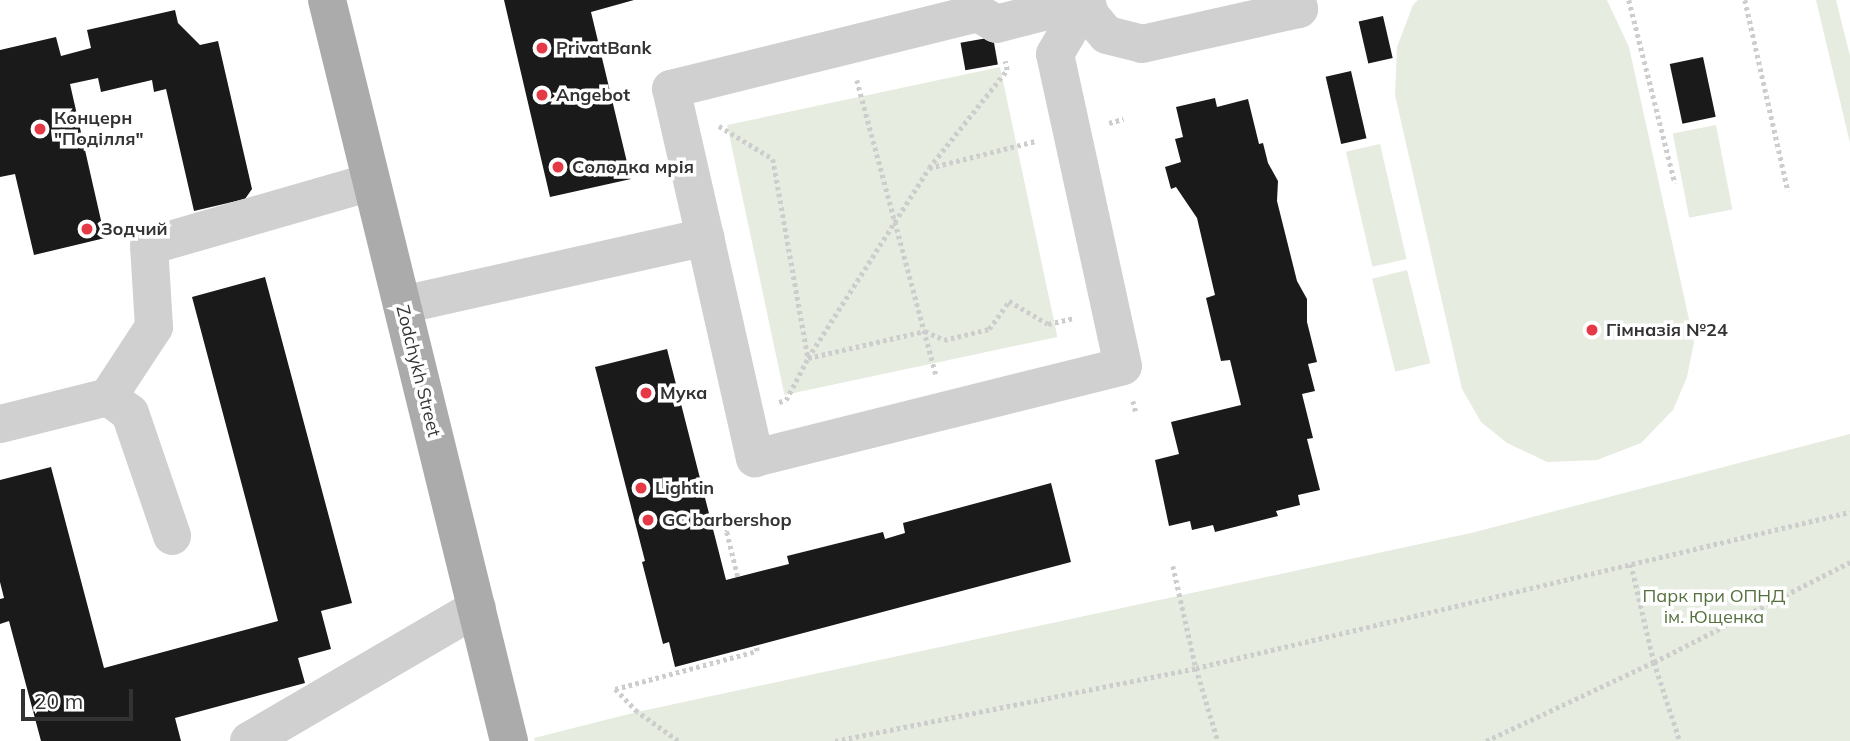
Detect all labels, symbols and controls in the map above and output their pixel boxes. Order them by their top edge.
place label: PrivatBank [556,37,652,59]
marker: PrivatBank [534,40,550,56]
place label: Angebot [556,84,630,106]
marker: Angebot [534,87,550,103]
place label: Концерн "Поділля" [54,108,143,150]
marker: Концерн "Поділля" [32,121,48,137]
place label: Солодка мрія [572,156,694,178]
marker: Солодка мрія [550,159,566,175]
place label: Зодчий [101,218,168,240]
marker: Зодчий [79,221,95,237]
street label: Zodchykh Street [391,303,445,439]
place label: Гімназія №24 [1606,319,1728,341]
marker: Гімназія №24 [1584,322,1600,338]
place label: Мука [660,382,707,404]
marker: Мука [638,385,654,401]
place label: Lightin [655,477,714,499]
marker: Lightin [633,480,649,496]
place label: GC barbershop [662,509,792,531]
marker: GC barbershop [640,512,656,528]
park label: Парк при ОПНД ім. Ющенка [1642,586,1786,628]
scale bar [24,674,136,718]
text: 20 m [34,688,83,714]

